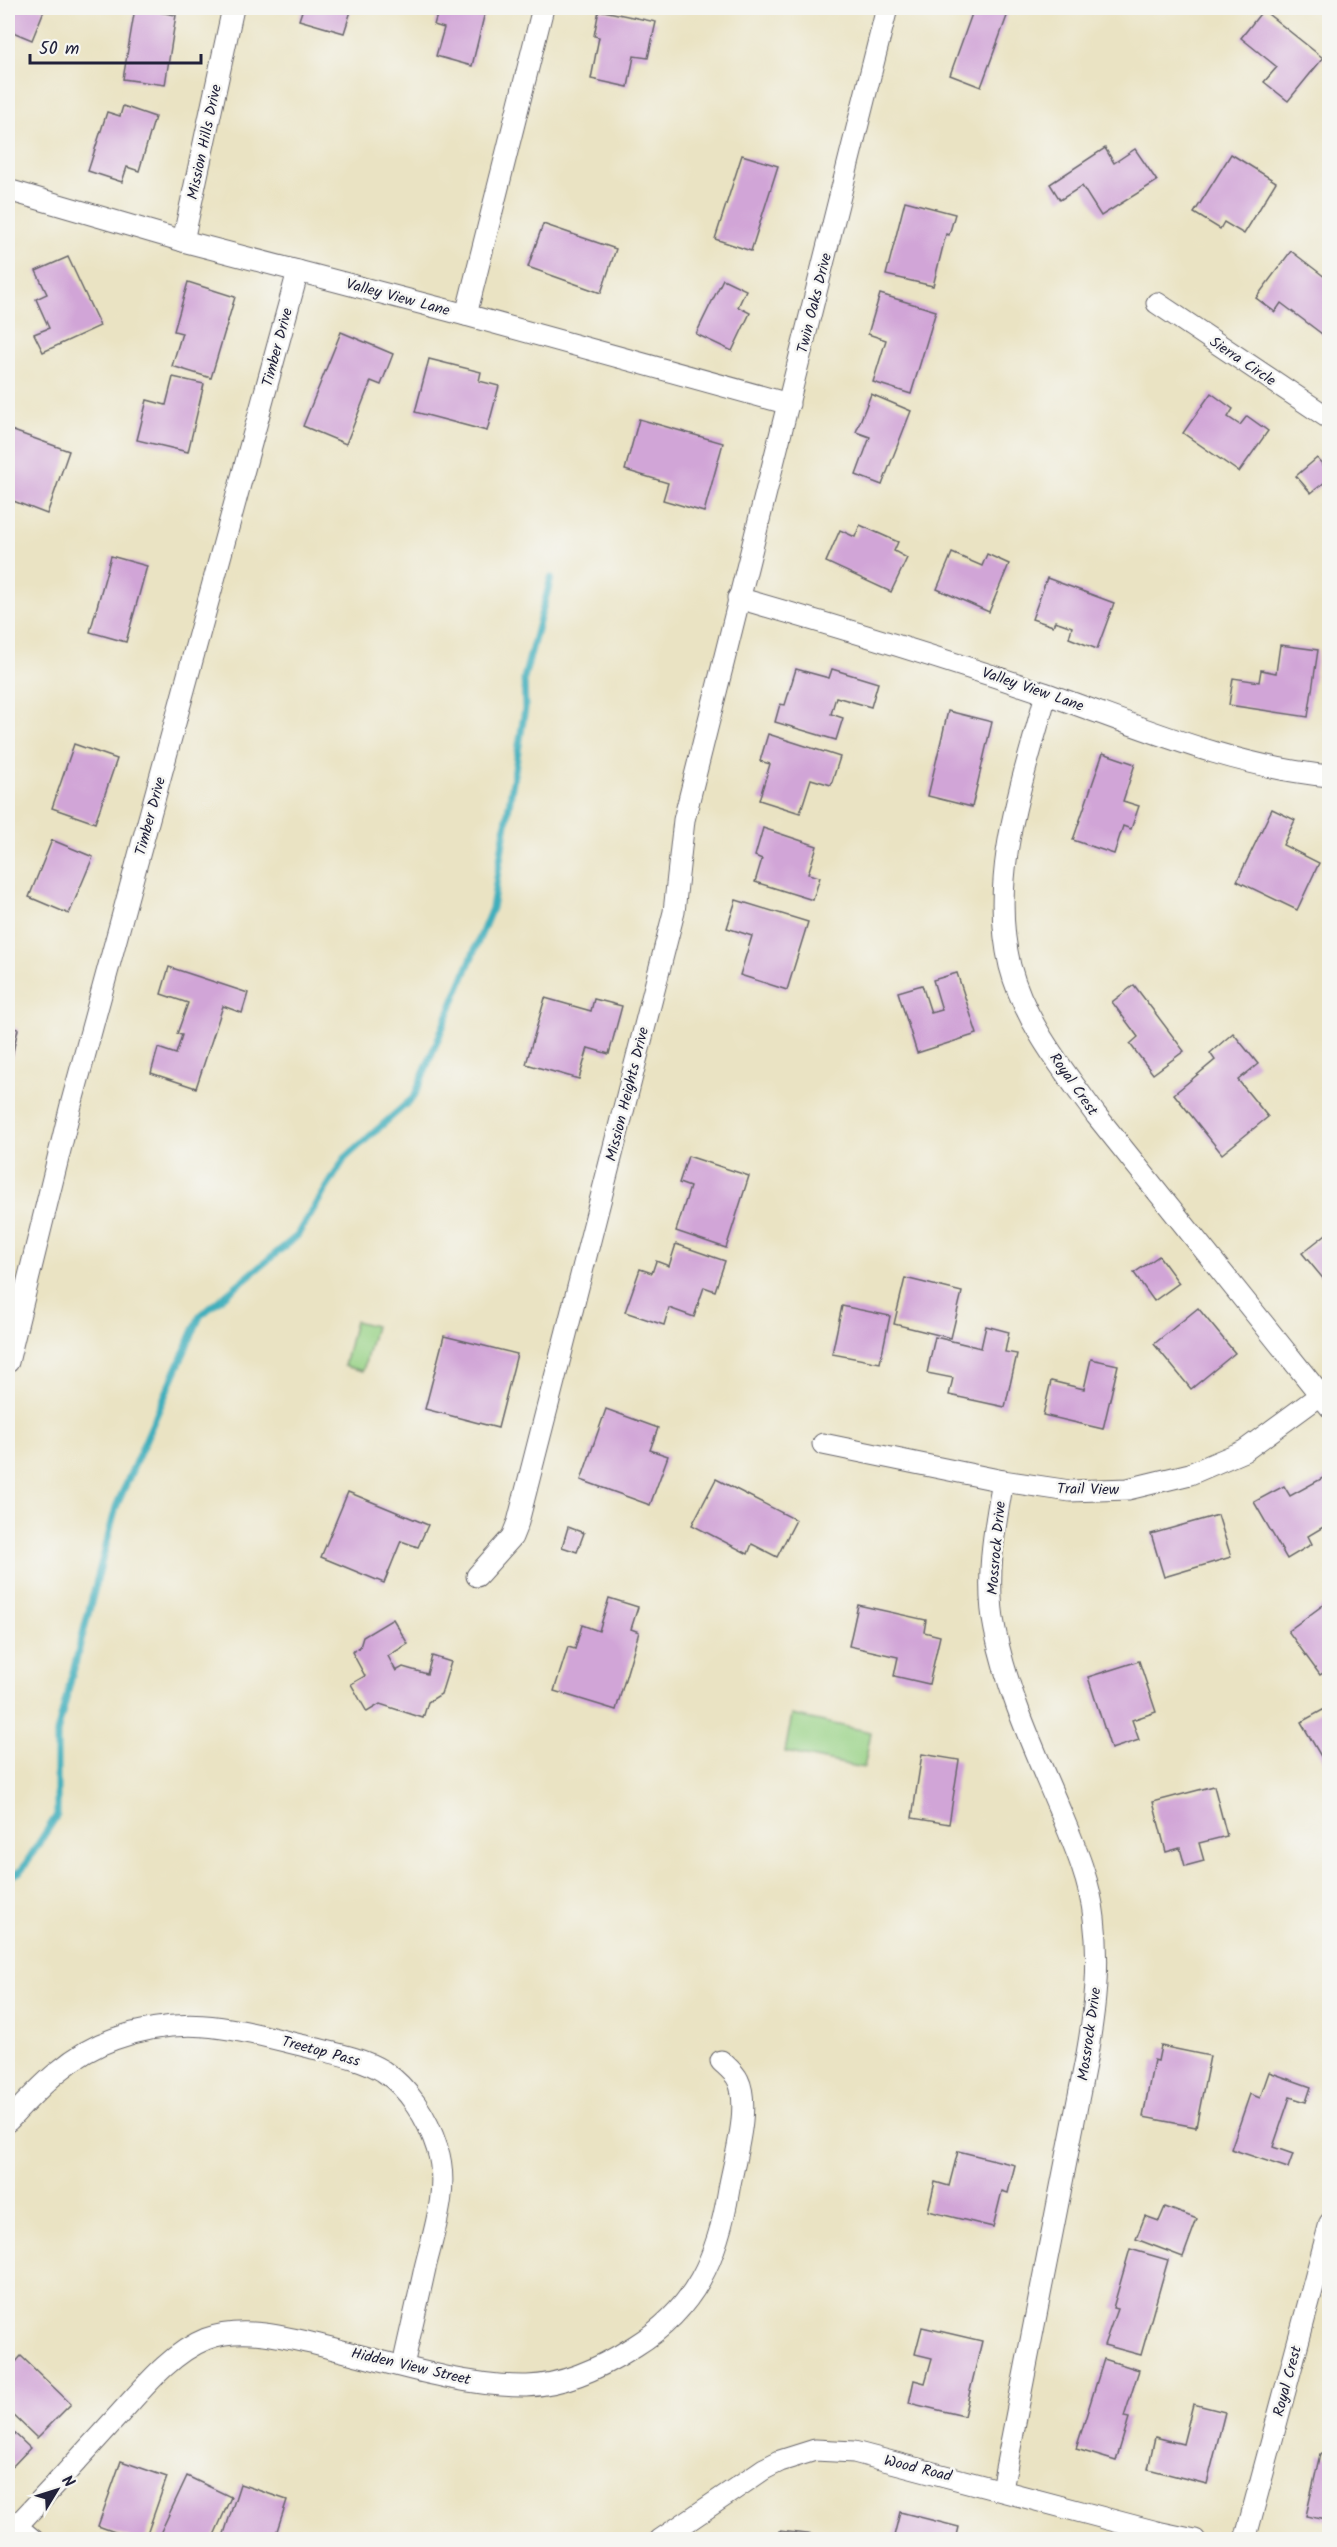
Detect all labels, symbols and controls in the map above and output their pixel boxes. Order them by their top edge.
scale bar [30,27,201,65]
text: 50 m [39,35,79,64]
street label: Mission Hills Drive [181,82,229,202]
street label: Twin Oaks Drive [791,250,839,356]
street label: Valley View Lane [343,273,453,323]
street label: Timber Drive [256,305,300,389]
street label: Sierra Circle [1204,331,1281,393]
street label: Valley View Lane [978,661,1087,719]
street label: Timber Drive [129,774,173,858]
street label: Mission Heights Drive [600,1024,656,1164]
street label: Royal Crest [1043,1048,1104,1121]
street label: Trail View [1057,1477,1120,1503]
street label: Mossrock Drive [981,1500,1013,1596]
street label: Mossrock Drive [1072,1986,1108,2082]
street label: Treetop Pass [279,2030,363,2074]
street label: Hidden View Street [349,2342,473,2392]
street label: Royal Crest [1267,2343,1309,2419]
street label: Wood Road [881,2449,955,2489]
north arrow [27,2460,87,2520]
text: N [55,2470,81,2493]

